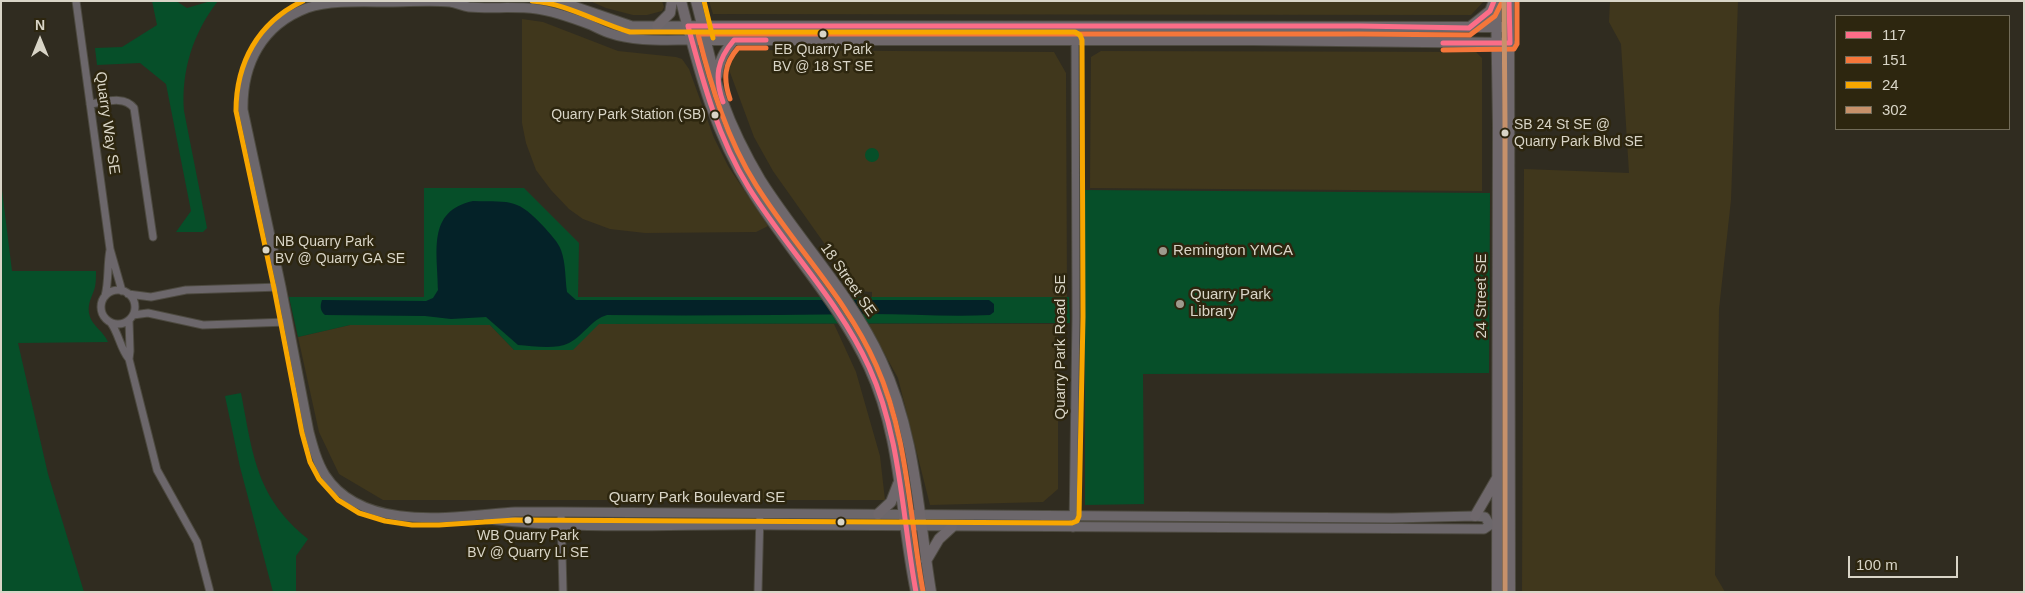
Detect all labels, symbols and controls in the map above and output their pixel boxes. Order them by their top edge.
north arrow [15,15,65,65]
legend [1835,15,2010,130]
text: N [35,17,45,33]
text: 117 [1882,26,1906,43]
marker: EB Quarry Park BV @ 18 ST SE [818,29,828,39]
place label: EB Quarry Park BV @ 18 ST SE [773,42,873,74]
text: 151 [1882,51,1907,68]
street label: Quarry Way SE [91,70,123,176]
text: 24 [1882,76,1899,93]
text: 302 [1882,101,1907,118]
place label: Quarry Park Station (SB) [551,107,706,123]
marker: Quarry Park Station (SB) [710,110,720,120]
place label: SB 24 St SE @ Quarry Park Blvd SE [1514,117,1643,150]
marker: SB 24 St SE @ Quarry Park Blvd SE [1500,128,1510,138]
place label: NB Quarry Park BV @ Quarry GA SE [275,234,405,266]
street label: 18 Street SE [816,240,880,320]
place label: Remington YMCA [1173,242,1293,260]
marker: NB Quarry Park BV @ Quarry GA SE [261,245,271,255]
marker: Remington YMCA [1157,245,1169,257]
street label: 24 Street SE [1473,253,1491,339]
street label: Quarry Park Road SE [1052,274,1070,420]
place label: Quarry Park Library [1190,286,1271,321]
marker: Quarry Park Library [1174,298,1186,310]
street label: Quarry Park Boulevard SE [609,489,785,507]
marker: WB Quarry Park BV @ Quarry LI SE [523,515,533,525]
unlabelled marker [836,517,846,527]
place label: WB Quarry Park BV @ Quarry LI SE [467,528,589,560]
scale bar [1850,546,1960,578]
text: 100 m [1856,556,1898,573]

